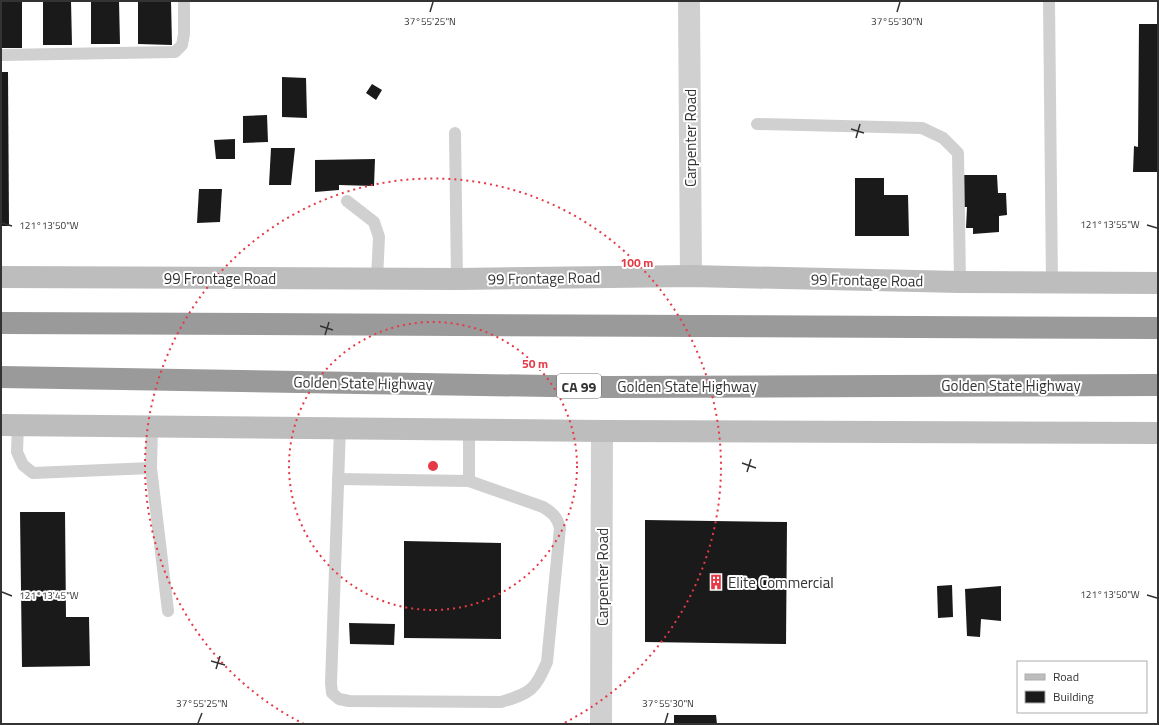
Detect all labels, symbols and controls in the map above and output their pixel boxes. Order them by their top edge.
text: 37°55'25"N [404,14,456,29]
text: 37°55'30"N [871,14,923,29]
street label: Carpenter Road [679,89,702,187]
text: 121°13'55"W [1080,217,1140,232]
text: 121°13'50"W [19,218,79,233]
text: 100 m [621,253,653,272]
street label: 99 Frontage Road [488,266,600,290]
street label: 99 Frontage Road [164,267,276,290]
street label: 99 Frontage Road [811,268,923,292]
text: 50 m [522,354,548,373]
street label: Golden State Highway [293,370,433,396]
road number: CA 99 [557,374,601,398]
street label: Golden State Highway [941,374,1081,397]
street label: Golden State Highway [617,375,757,398]
centre of rings [426,459,440,473]
street label: Carpenter Road [591,528,614,626]
place label: Elite Commercial [728,571,834,594]
building icon: Elite Commercial [707,573,725,591]
text: 121°13'50"W [1080,587,1140,602]
text: 121°13'45"W [19,588,79,603]
legend [1017,661,1147,713]
text: Road [1053,667,1079,686]
text: Building [1053,687,1094,706]
text: 37°55'25"N [176,696,228,711]
text: 37°55'30"N [642,696,694,711]

